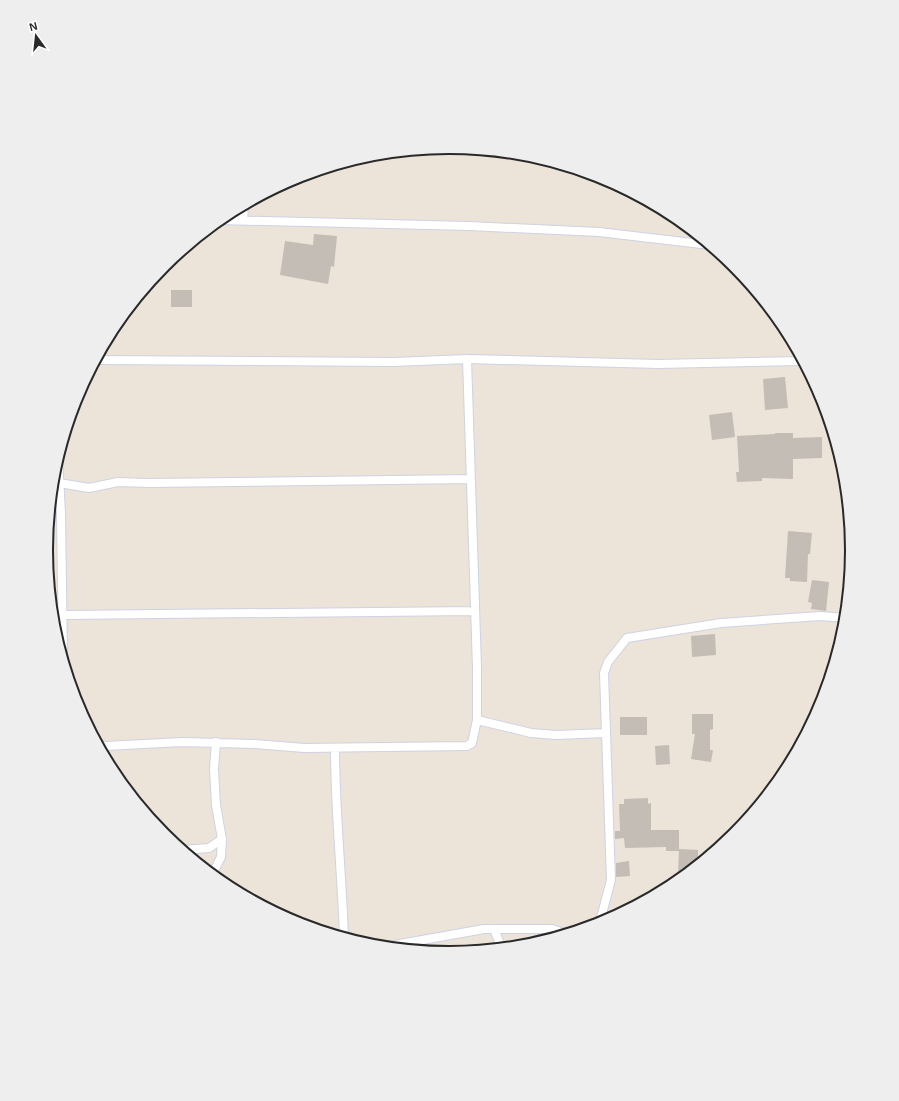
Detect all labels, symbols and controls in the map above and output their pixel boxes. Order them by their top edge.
north arrow [16,16,56,56]
text: N [28,20,39,33]

